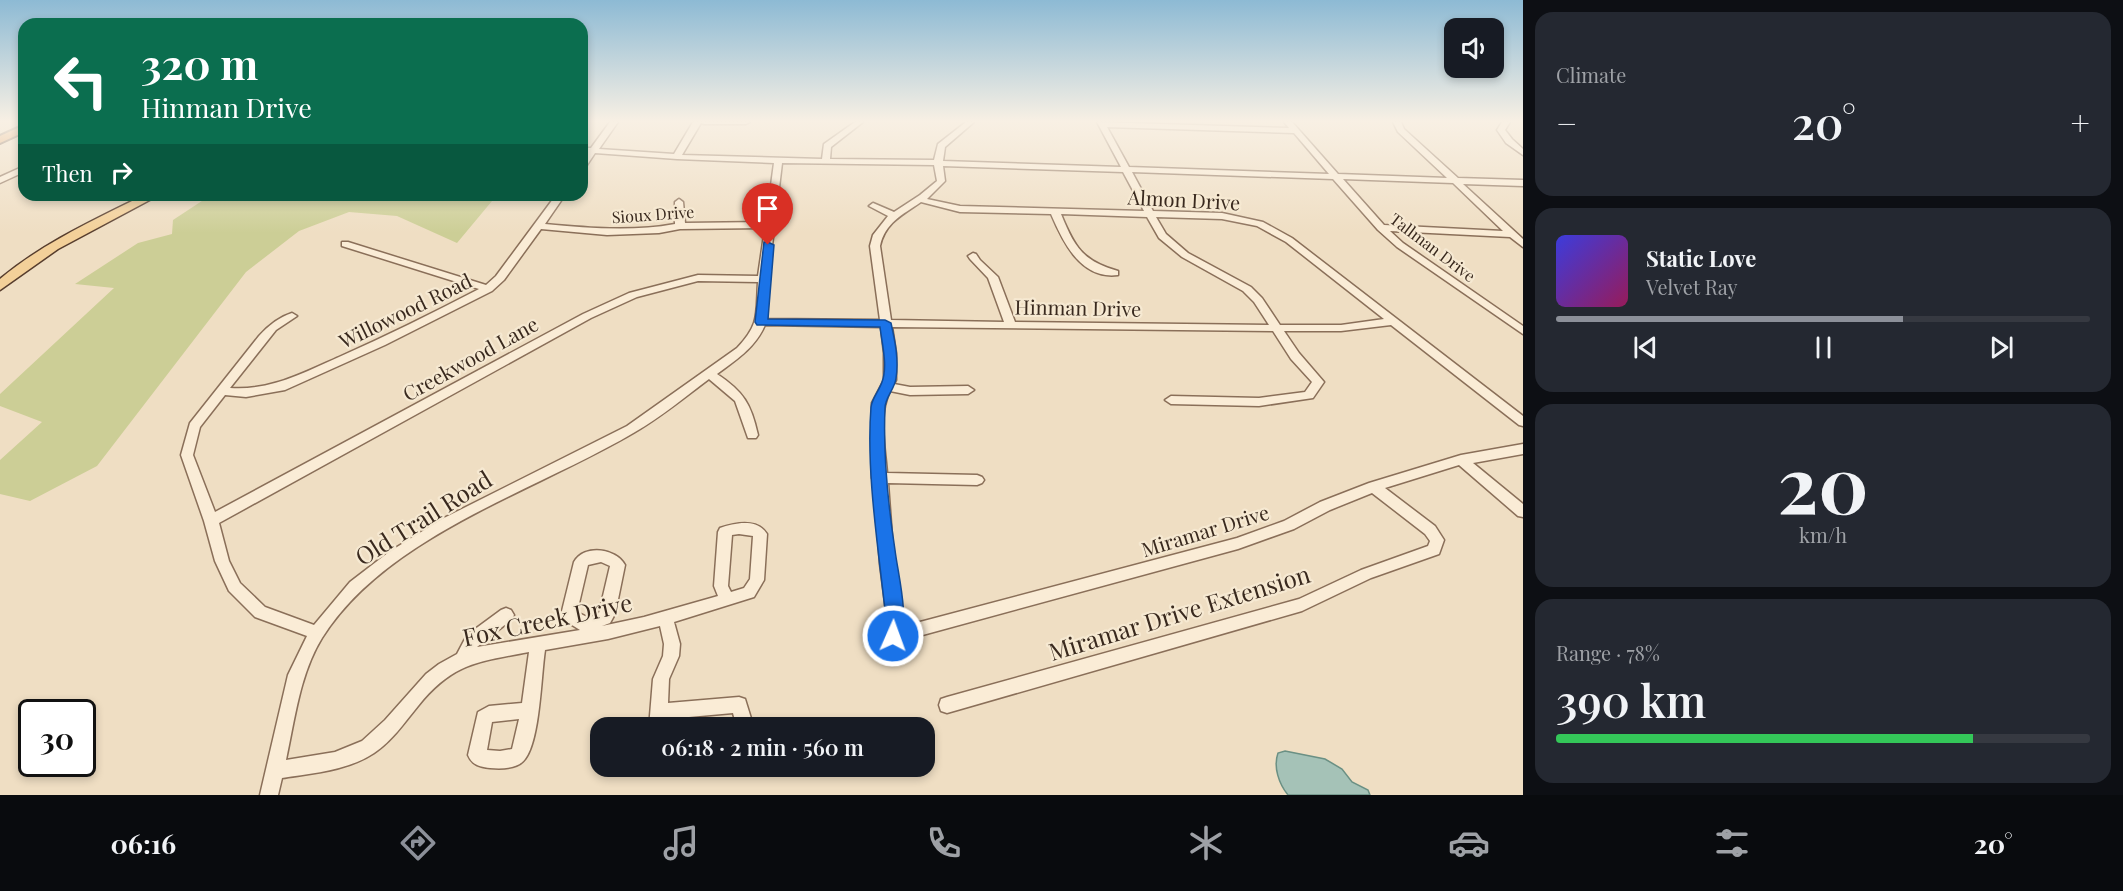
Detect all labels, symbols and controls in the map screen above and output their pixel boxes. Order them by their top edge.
map controls [1444,18,1504,78]
button: sound [1444,18,1504,78]
text: 320 m [141,35,258,91]
icon: left [42,42,120,120]
text: Climate [1556,61,1626,88]
text: Hinman Drive [141,89,312,125]
text: 20° [1792,91,1856,151]
text: − [1556,100,1577,144]
text: + [2071,100,2090,144]
icon: right [105,156,138,189]
text: Then [42,158,93,188]
pin [742,183,793,245]
street label: Almon Drive [1126,183,1241,215]
icon: arrive [751,192,784,225]
street label: Sioux Drive [611,201,695,227]
street label: Tallman Drive [1386,208,1480,286]
text: Static Love [1646,243,1756,273]
street label: Willowood Road [333,266,476,354]
text: Velvet Ray [1646,273,1738,300]
street label: Hinman Drive [1015,292,1141,322]
street label: Creekwood Lane [397,310,543,406]
icon: previous [1629,331,1662,364]
icon: pause [1807,331,1840,364]
icon: next [1985,331,2018,364]
text: 20 [1777,430,1869,534]
street label: Old Trail Road [349,462,497,572]
street label: Miramar Drive [1138,498,1272,562]
text: km/h [1799,521,1847,548]
street label: Miramar Drive Extension [1044,557,1314,667]
street label: Fox Creek Drive [459,585,635,653]
position arrow [861,604,925,668]
text: Range · 78% [1556,639,1660,666]
text: 390 km [1556,669,1706,729]
speed limit sign: 30 [18,699,96,777]
text: 06:18 · 2 min · 560 m [661,732,864,762]
icon: directions [397,822,439,864]
icon: music [660,822,702,864]
icon: phone [923,822,965,864]
icon: climate [1185,822,1227,864]
icon: car [1448,822,1490,864]
icon: filters [1711,822,1753,864]
text: 06:16 [110,825,176,861]
text: 20° [1974,825,2013,861]

